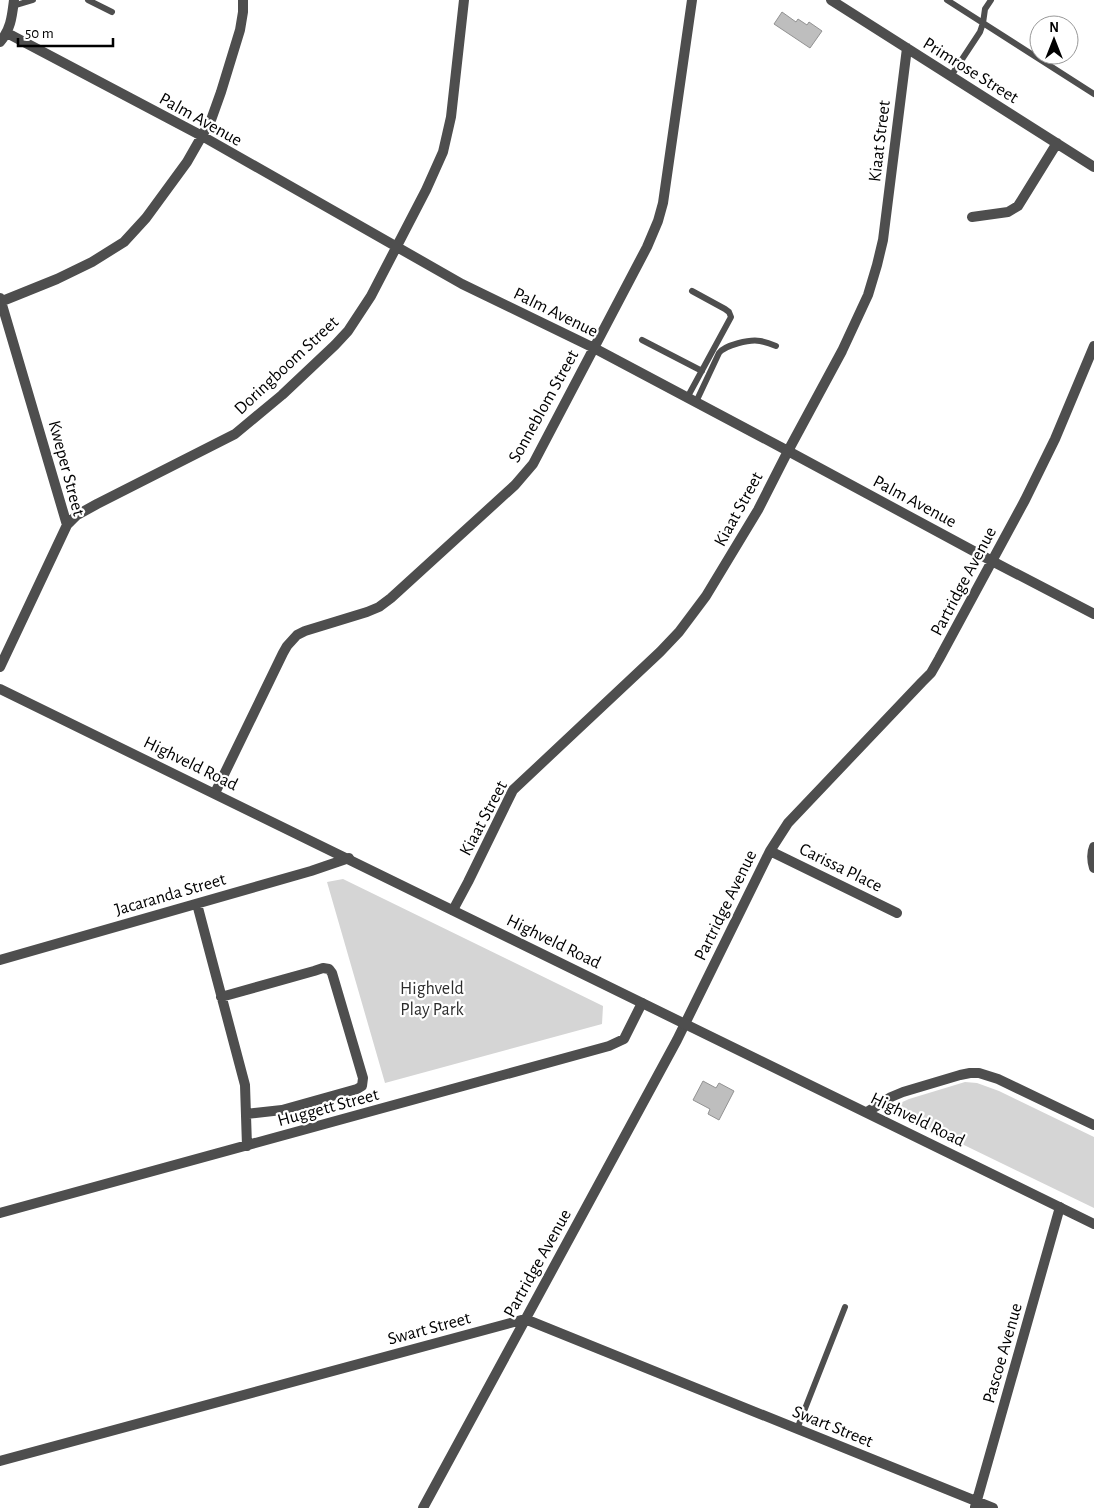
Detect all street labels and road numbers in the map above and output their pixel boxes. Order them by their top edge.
street label: Primrose Street [920,34,1021,107]
street label: Palm Avenue [156,90,245,150]
street label: Kiaat Street [866,99,894,183]
street label: Palm Avenue [510,285,601,341]
street label: Doringboom Street [231,313,342,418]
street label: Sonneblom Street [506,347,582,466]
street label: Kweper Street [45,419,87,518]
street label: Kiaat Street [711,469,767,550]
street label: Palm Avenue [870,472,959,531]
street label: Partridge Avenue [928,524,1000,639]
street label: Highveld Road [140,733,241,794]
street label: Kiaat Street [457,778,511,859]
street label: Carissa Place [796,840,885,896]
street label: Partridge Avenue [691,847,760,964]
street label: Jacaranda Street [113,870,228,919]
street label: Highveld Road [503,911,604,972]
street label: Huggett Street [276,1086,381,1130]
street label: Highveld Road [867,1089,968,1150]
street label: Partridge Avenue [501,1206,575,1321]
street label: Pascoe Avenue [980,1301,1026,1405]
street label: Swart Street [386,1309,473,1349]
street label: Swart Street [790,1403,876,1451]

